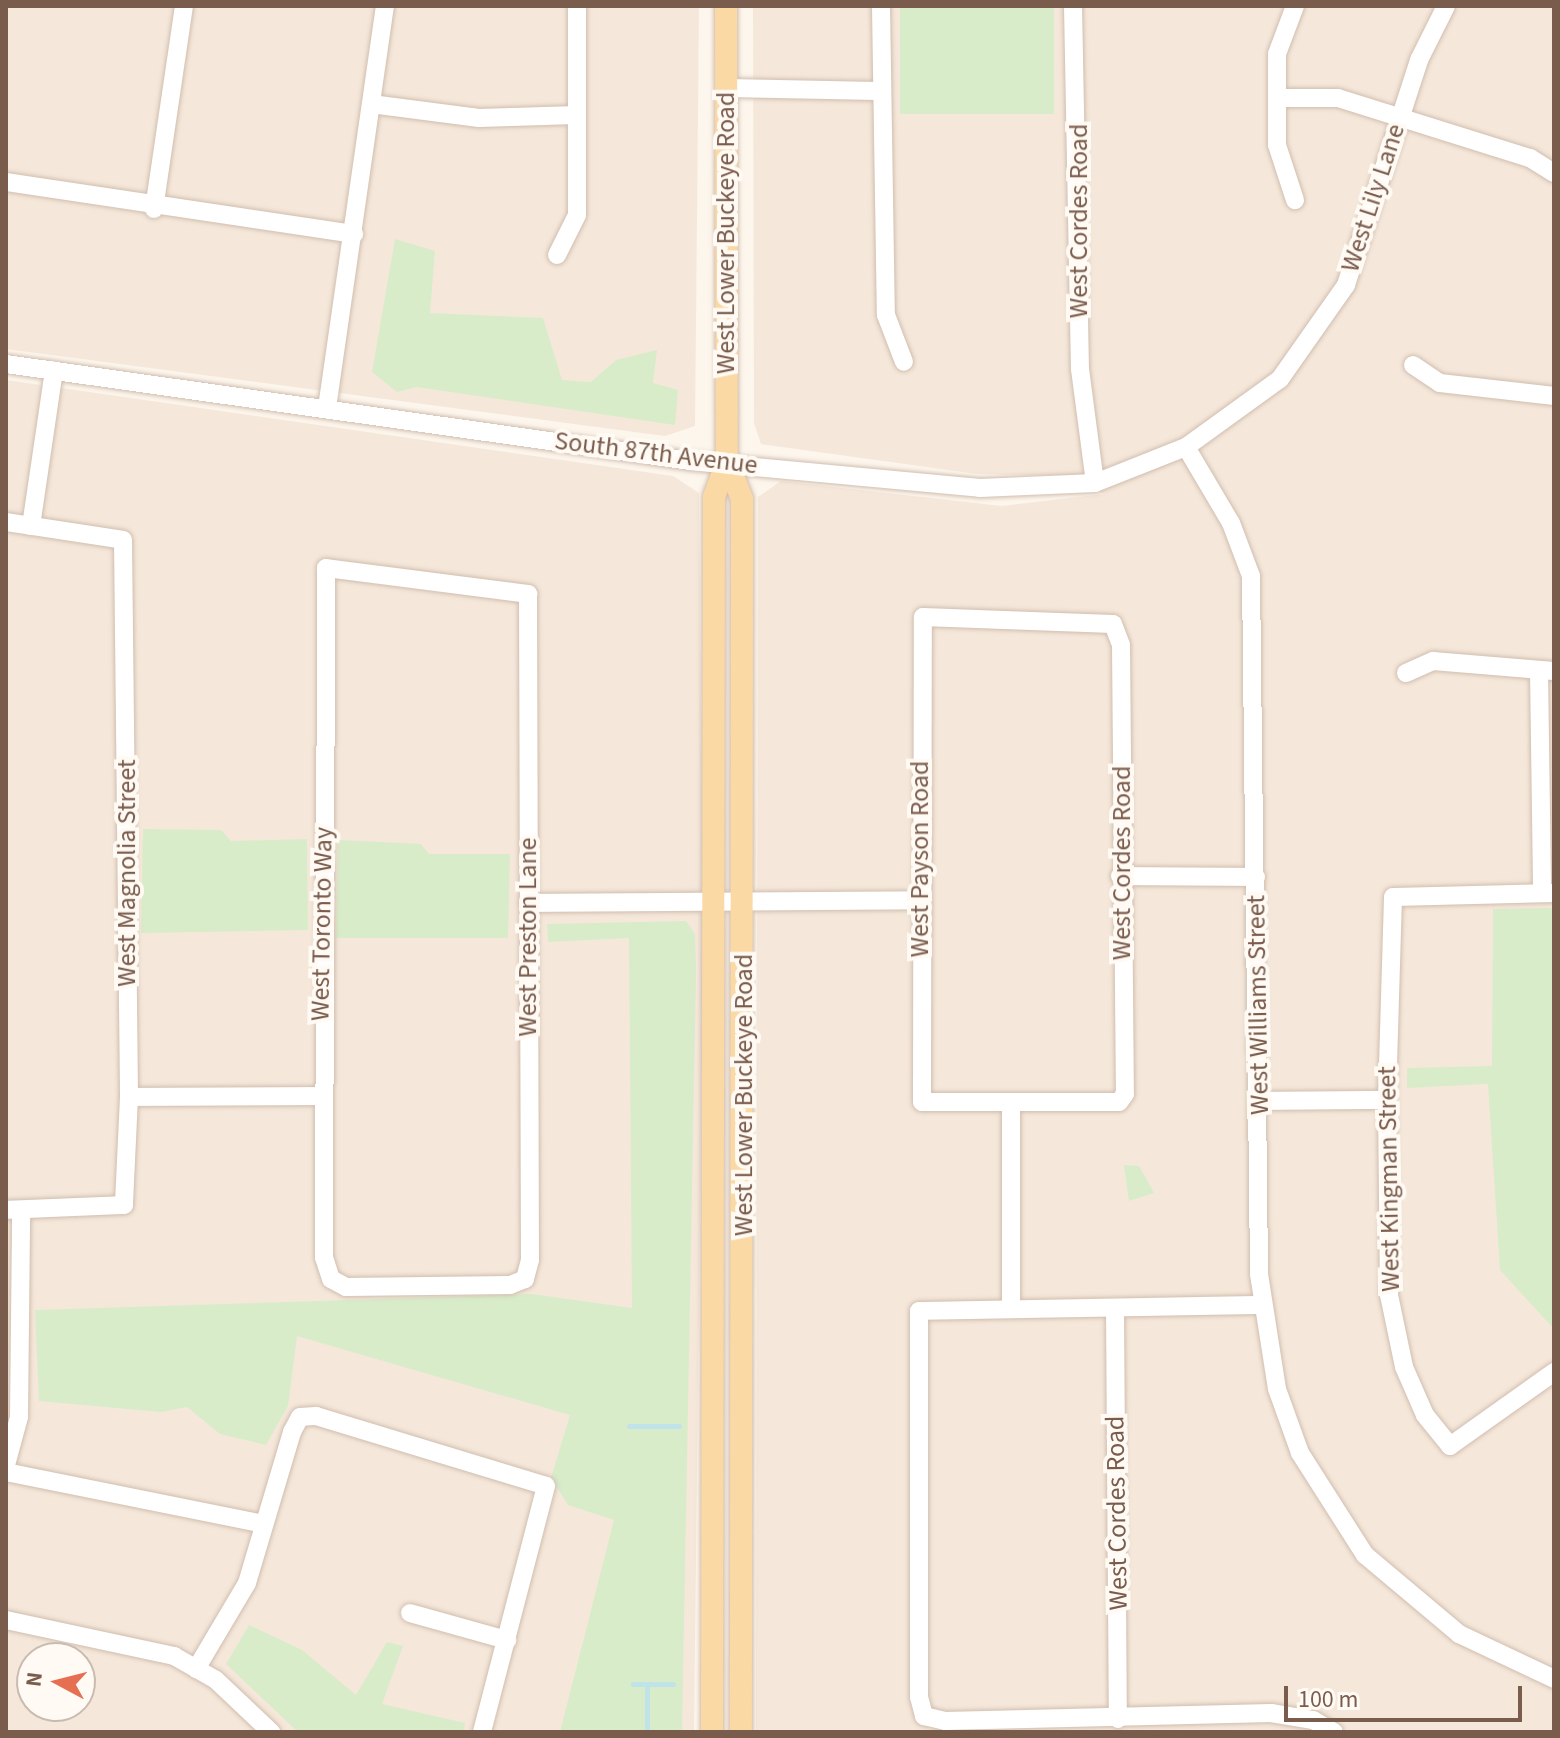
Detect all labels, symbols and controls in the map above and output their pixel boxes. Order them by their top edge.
street label: West Lower Buckeye Road [710,92,742,374]
street label: West Lily Lane [1334,120,1412,276]
street label: West Cordes Road [1063,124,1095,318]
street label: South 87th Avenue [553,425,759,481]
street label: West Magnolia Street [111,759,143,987]
street label: West Payson Road [904,761,936,957]
street label: West Cordes Road [1106,766,1138,960]
street label: West Toronto Way [305,827,339,1021]
street label: West Preston Lane [512,837,544,1037]
street label: West Williams Street [1240,895,1276,1115]
street label: West Lower Buckeye Road [728,954,760,1236]
street label: West Kingman Street [1371,1066,1407,1292]
street label: West Cordes Road [1100,1415,1134,1611]
north arrow [16,1642,96,1722]
text: N [17,1670,51,1689]
scale bar [1288,1670,1526,1720]
text: 100 m [1298,1682,1358,1717]

